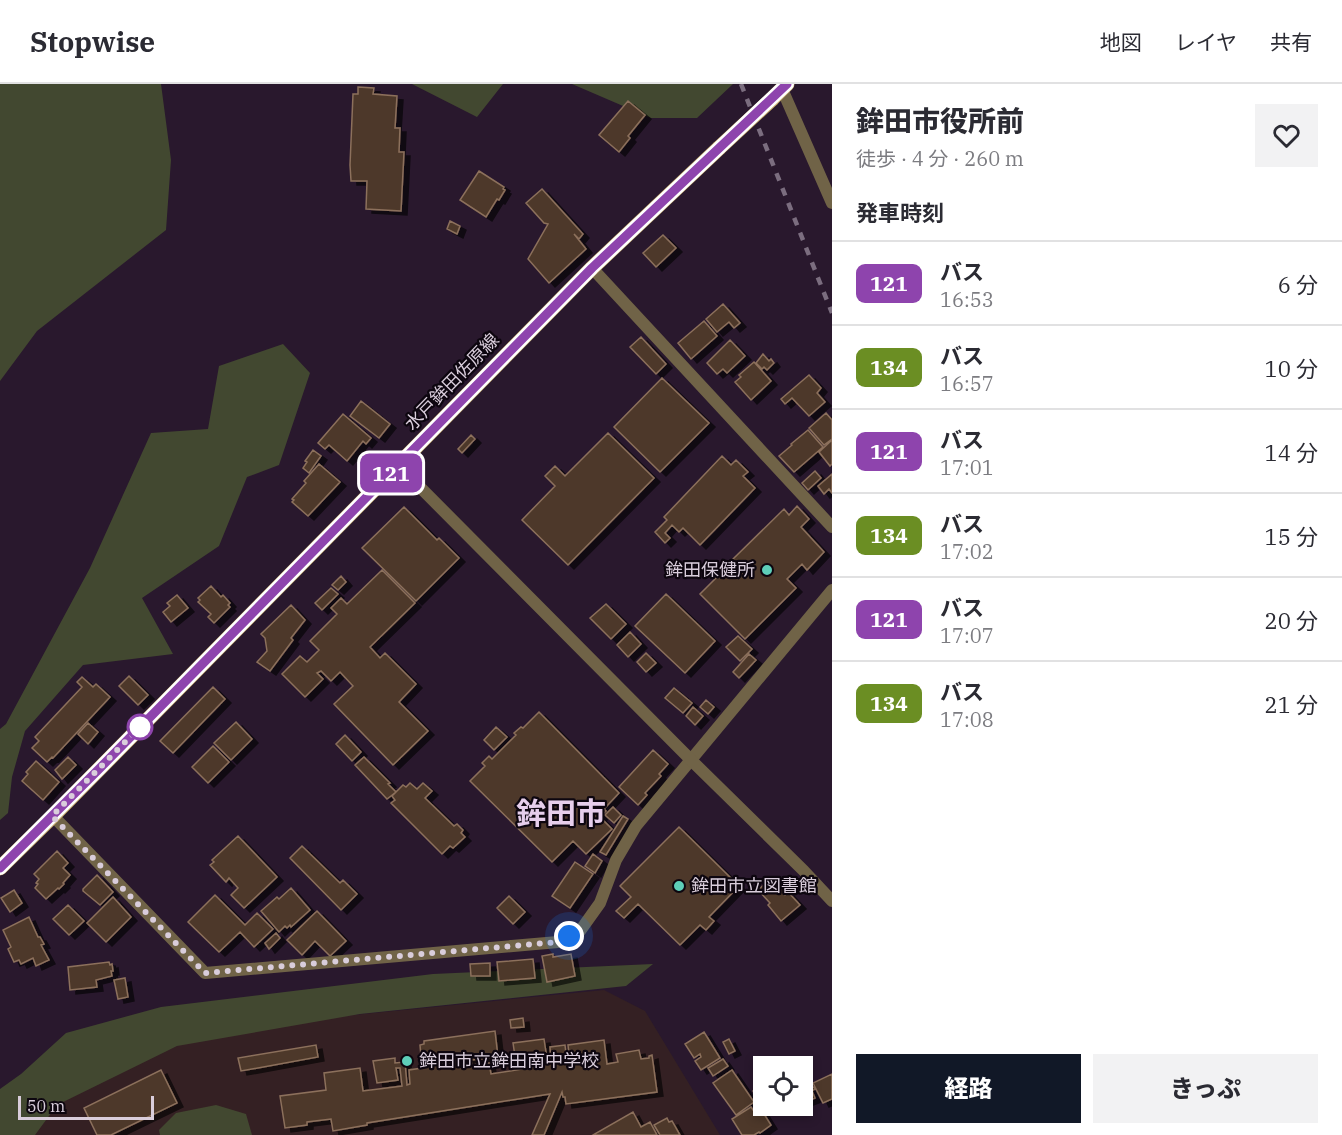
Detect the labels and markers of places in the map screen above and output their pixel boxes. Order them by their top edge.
place label: 鉾田保健所 [665,558,755,581]
marker: 鉾田保健所 [760,563,774,577]
unlabelled marker [127,714,153,740]
place label: 鉾田市立図書館 [691,874,817,897]
marker: 鉾田市立図書館 [672,879,686,893]
place label: 鉾田市立鉾田南中学校 [419,1049,599,1072]
marker: 鉾田市立鉾田南中学校 [400,1054,414,1068]

